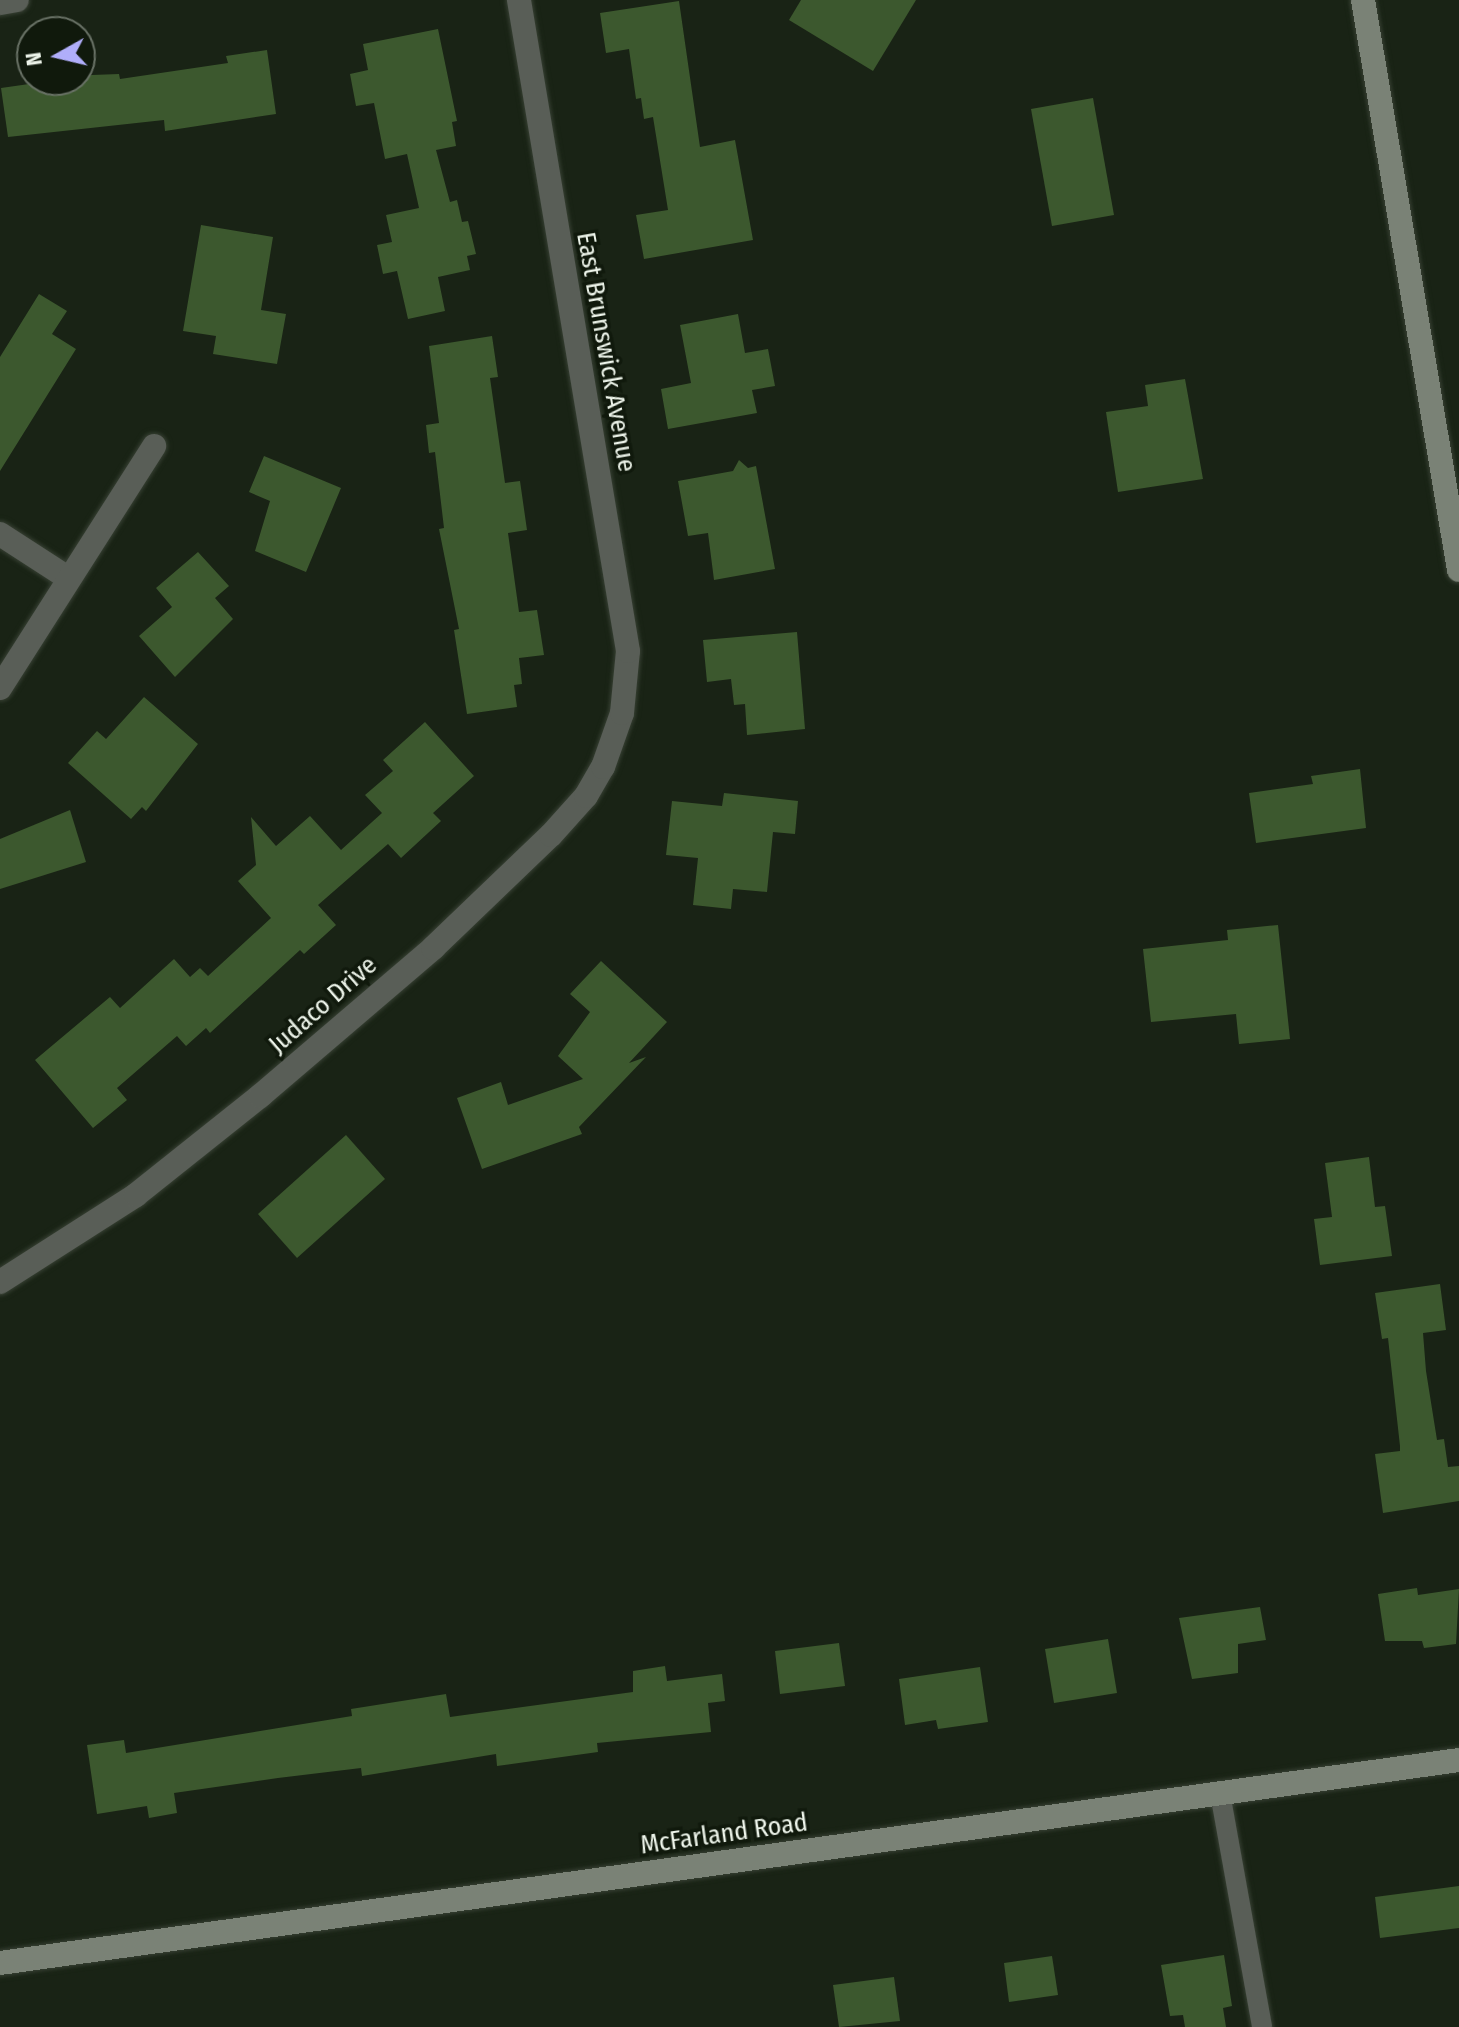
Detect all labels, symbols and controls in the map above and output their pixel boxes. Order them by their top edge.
north arrow [16,16,96,96]
text: N [19,51,48,68]
street label: East Brunswick Avenue [570,230,642,474]
street label: Judaco Drive [263,950,383,1060]
street label: McFarland Road [638,1807,810,1861]

